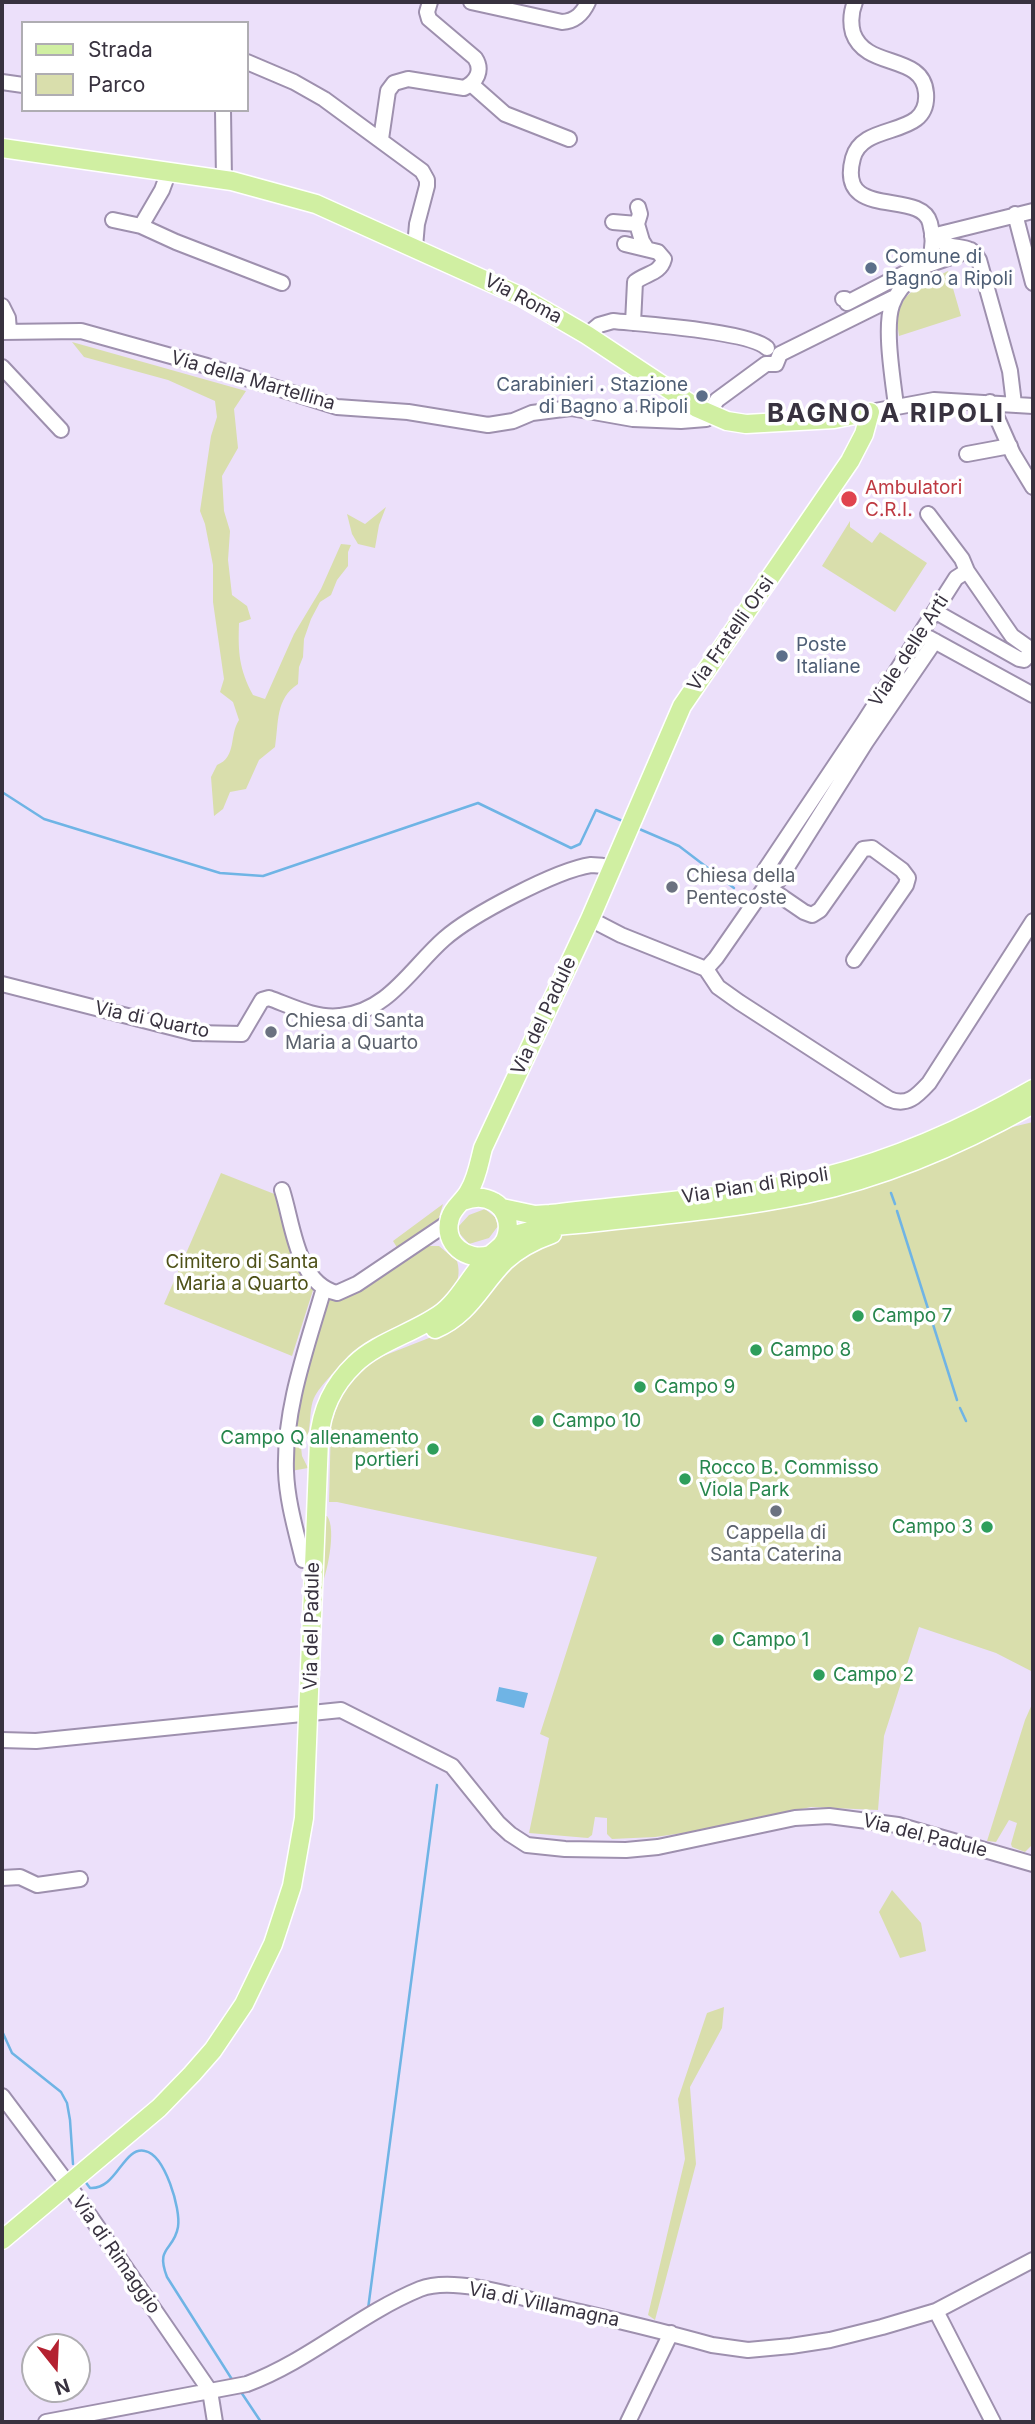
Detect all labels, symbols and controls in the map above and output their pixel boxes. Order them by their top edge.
legend [21,21,248,112]
text: Strada [88,37,153,62]
text: Parco [88,72,145,97]
place label: Comune di Bagno a Ripoli [885,246,1013,290]
marker: Comune di Bagno a Ripoli [863,260,879,276]
street label: Via Roma [480,269,566,329]
street label: Via della Martellina [168,347,338,415]
place label: Carabinieri . Stazione di Bagno a Ripoli [496,374,688,418]
marker: Carabinieri . Stazione di Bagno a Ripoli [694,388,710,404]
district label: BAGNO A RIPOLI [769,398,1003,430]
place label: Ambulatori C.R.I. [865,477,962,521]
marker: Ambulatori C.R.I. [839,489,859,509]
street label: Via Fratelli Orsi [683,572,779,696]
street label: Viale delle Arti [864,591,954,711]
place label: Poste Italiane [796,634,861,678]
marker: Poste Italiane [774,648,790,664]
place label: Chiesa della Pentecoste [686,865,795,909]
marker: Chiesa della Pentecoste [664,879,680,895]
street label: Via del Padule [507,953,581,1079]
street label: Via di Quarto [93,997,211,1043]
place label: Chiesa di Santa Maria a Quarto [285,1010,424,1054]
marker: Chiesa di Santa Maria a Quarto [263,1024,279,1040]
street label: Via Pian di Ripoli [680,1163,830,1209]
park label: Cimitero di Santa Maria a Quarto [165,1251,319,1295]
place label: Campo 7 [872,1305,952,1327]
marker: Campo 7 [850,1308,866,1324]
place label: Campo 8 [770,1339,851,1361]
marker: Campo 8 [748,1342,764,1358]
place label: Campo 9 [654,1376,735,1398]
marker: Campo 9 [632,1379,648,1395]
place label: Campo 10 [552,1410,641,1432]
marker: Campo 10 [530,1413,546,1429]
place label: Campo Q allenamento portieri [220,1427,419,1471]
marker: Campo Q allenamento portieri [425,1441,441,1457]
place label: Rocco B. Commisso Viola Park [699,1457,879,1501]
marker: Rocco B. Commisso Viola Park [677,1471,693,1487]
marker: Cappella di Santa Caterina [768,1503,784,1519]
place label: Campo 3 [892,1516,973,1538]
marker: Campo 3 [979,1519,995,1535]
place label: Cappella di Santa Caterina [710,1522,842,1566]
street label: Via del Padule [299,1562,325,1690]
place label: Campo 1 [732,1629,809,1651]
marker: Campo 1 [710,1632,726,1648]
place label: Campo 2 [833,1664,914,1686]
marker: Campo 2 [811,1667,827,1683]
street label: Via del Padule [860,1809,990,1863]
street label: Via di Rimaggio [67,2192,165,2318]
street label: Via di Villamagna [466,2278,622,2332]
north arrow [21,2333,91,2403]
text: N [52,2373,72,2400]

